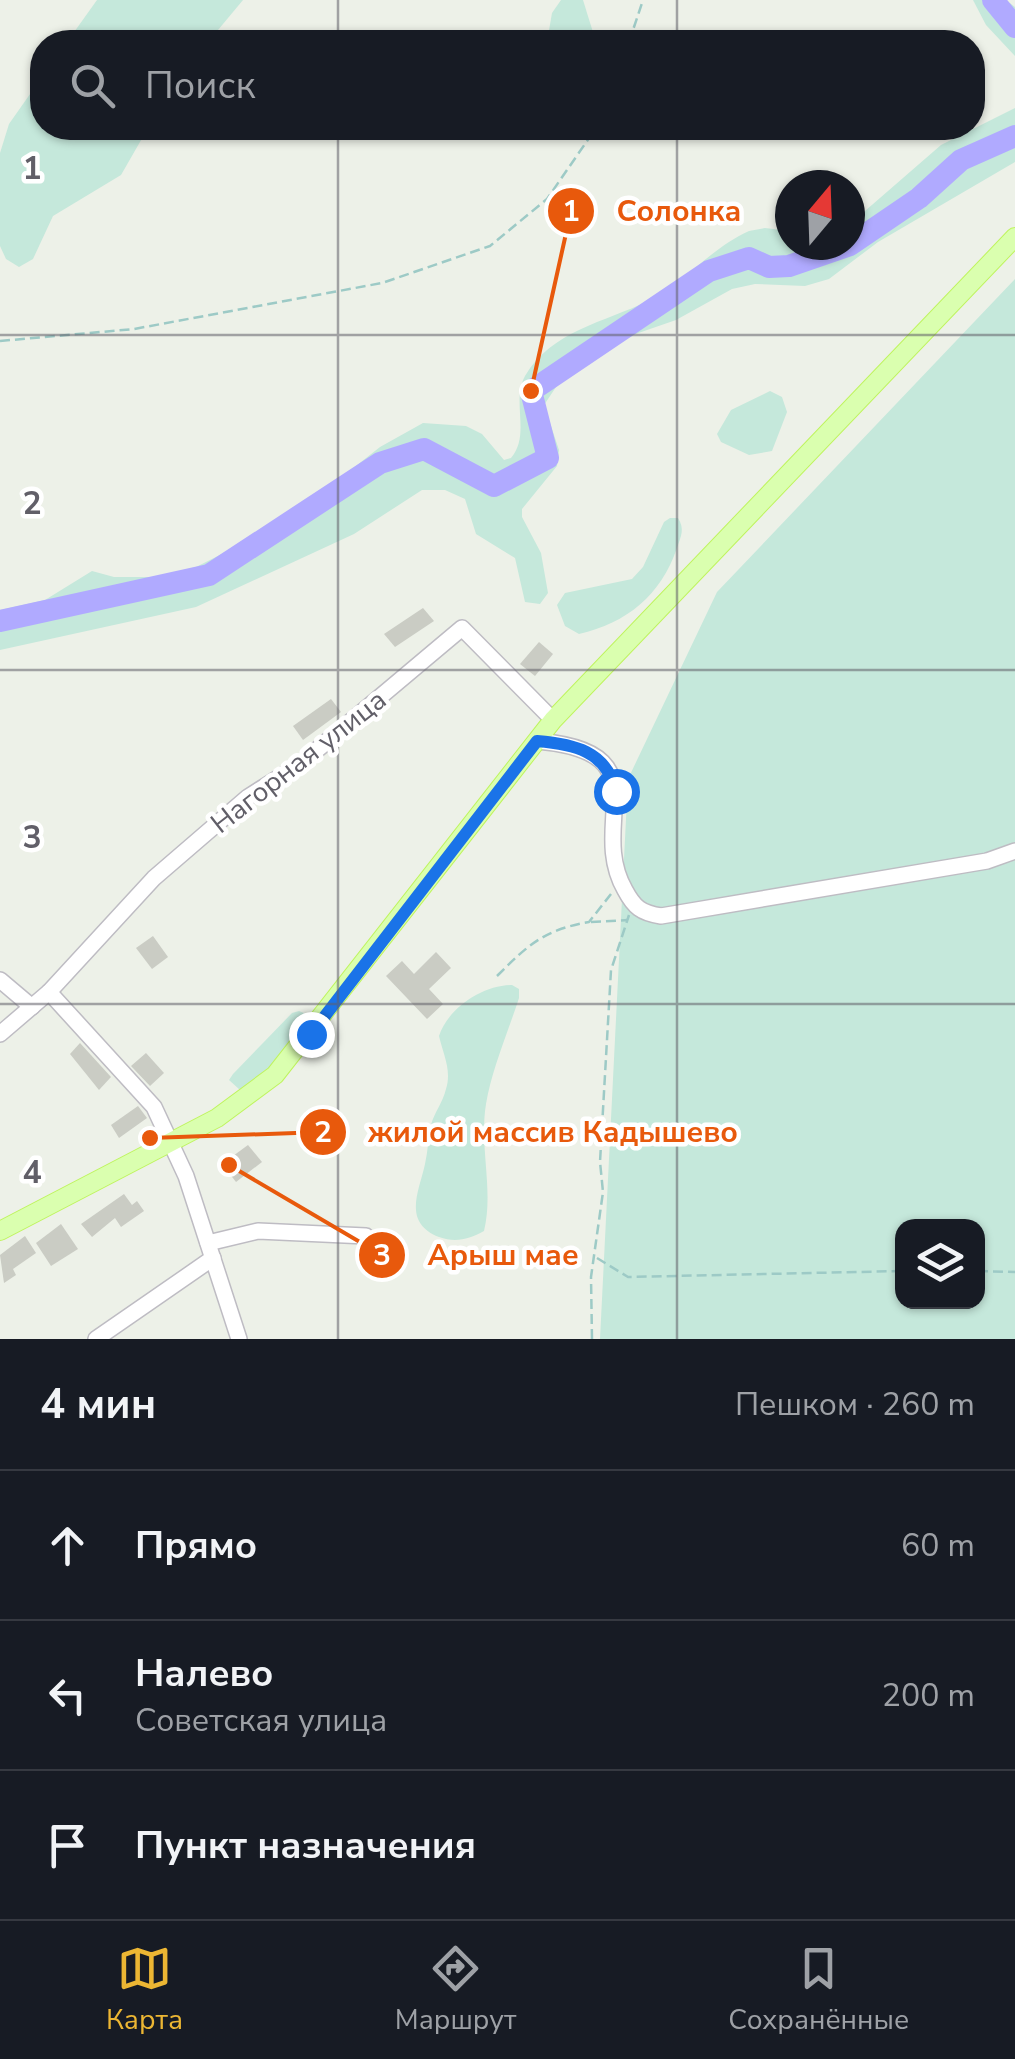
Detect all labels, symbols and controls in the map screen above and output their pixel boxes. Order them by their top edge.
search box [30,30,985,140]
icon: search [65,58,120,113]
text: Поиск [145,60,255,111]
text: 1 [22,147,42,190]
north arrow [775,170,865,260]
callout: Солонка [546,181,761,241]
text: 1 [562,191,580,232]
text: Солонка [617,191,741,232]
text: 2 [22,482,42,525]
street label: Нагорная улица [203,681,394,842]
route start [594,769,640,815]
text: 3 [22,816,42,859]
route end [289,1012,335,1058]
callout: жилой массив Кадышево [298,1102,758,1162]
text: 2 [314,1112,332,1153]
text: жилой массив Кадышево [367,1112,738,1153]
text: 4 [22,1151,42,1194]
map controls [895,1219,985,1309]
button: layers [895,1219,985,1309]
callout: Арыш мае [357,1225,599,1285]
text: 3 [373,1235,391,1276]
text: Арыш мае [427,1235,579,1276]
text: 4 мин [40,1376,156,1433]
text: Пешком · 260 m [735,1383,975,1426]
icon: ahead [40,1518,95,1573]
text: Прямо [135,1520,257,1571]
text: 60 m [901,1524,975,1567]
text: Налево [135,1648,274,1699]
icon: left [40,1668,95,1723]
text: 200 m [882,1674,975,1717]
text: Советская улица [135,1699,387,1742]
icon: arrive [40,1818,95,1873]
text: Пункт назначения [135,1820,476,1871]
tab: Карта [106,1941,183,2039]
tab: Маршрут [395,1941,516,2039]
tab: Сохранённые [728,1941,909,2039]

